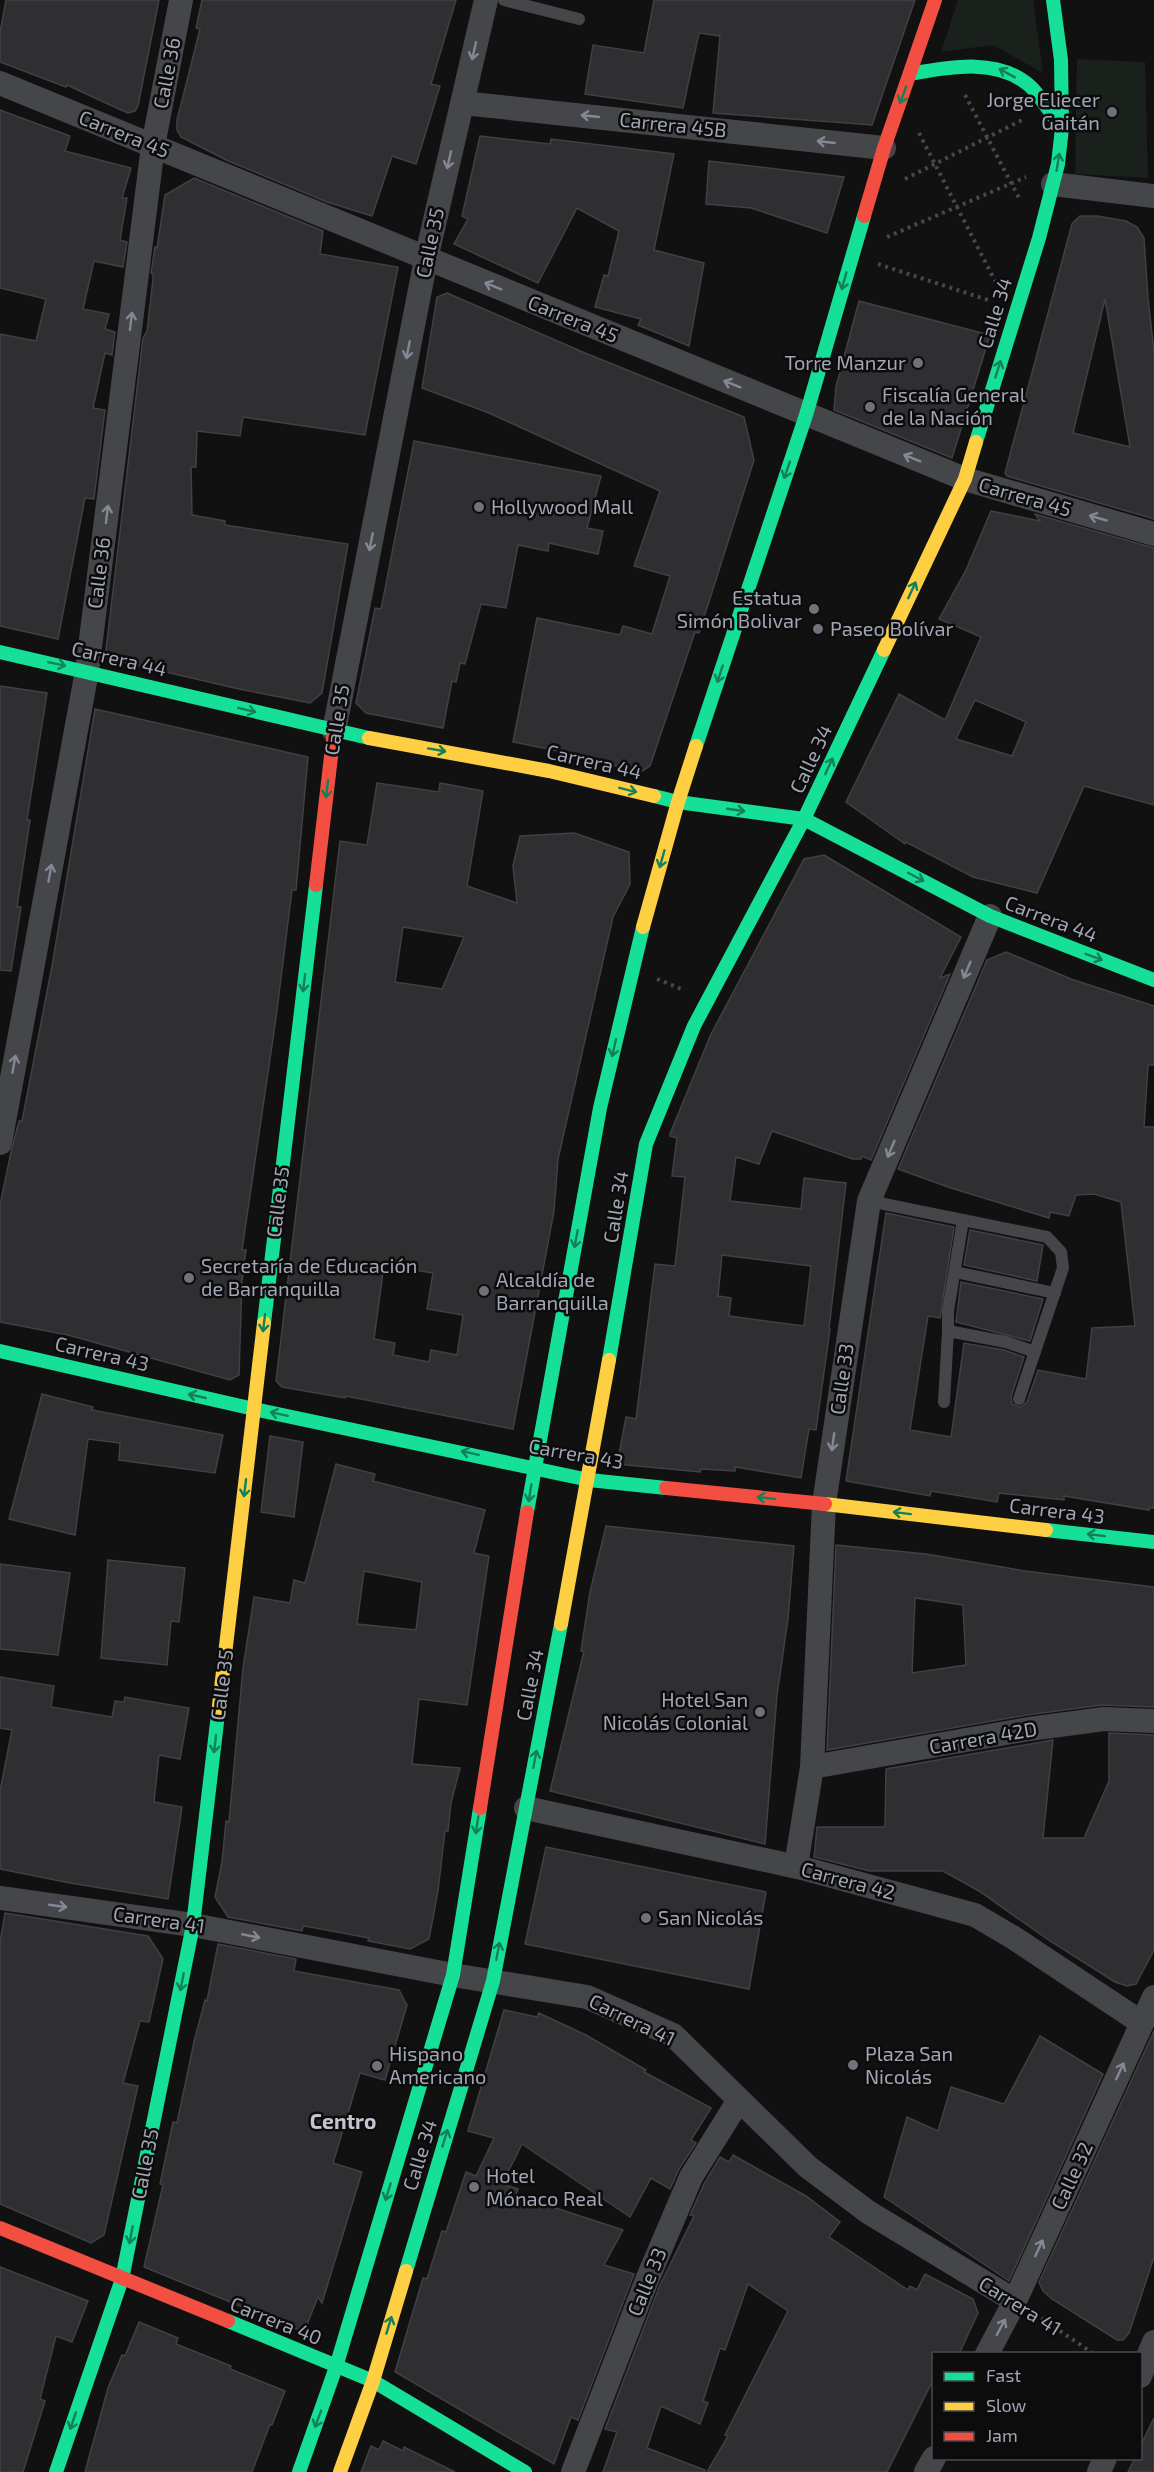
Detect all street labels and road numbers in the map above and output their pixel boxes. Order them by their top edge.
street label: Calle 36 [147,35,185,110]
street label: Carrera 45 [76,104,173,162]
street label: Carrera 45B [618,106,728,142]
street label: Calle 35 [410,205,448,280]
street label: Calle 34 [972,274,1016,351]
street label: Carrera 45 [525,289,622,347]
street label: Carrera 45 [976,471,1074,521]
street label: Calle 36 [82,536,114,610]
street label: Carrera 44 [69,635,169,681]
street label: Calle 35 [319,683,353,757]
street label: Calle 34 [784,720,836,797]
street label: Carrera 44 [544,738,644,784]
street label: Carrera 44 [1002,889,1101,947]
street label: Calle 35 [261,1165,293,1239]
street label: Calle 34 [597,1169,633,1245]
street label: Carrera 43 [53,1331,152,1375]
street label: Calle 33 [824,1342,858,1416]
street label: Carrera 43 [527,1433,625,1473]
street label: Carrera 43 [1008,1492,1106,1528]
street label: Calle 34 [510,1647,548,1723]
street label: Calle 35 [205,1648,237,1722]
street label: Carrera 42D [927,1716,1039,1758]
street label: Carrera 42 [799,1856,898,1904]
street label: Carrera 41 [112,1901,207,1937]
street label: Carrera 41 [586,1988,679,2050]
street label: Calle 34 [397,2116,441,2193]
street label: Calle 35 [125,2127,163,2201]
street label: Calle 32 [1045,2138,1097,2213]
street label: Calle 33 [622,2244,671,2319]
street label: Carrera 41 [975,2270,1066,2340]
street label: Carrera 40 [227,2291,326,2349]

